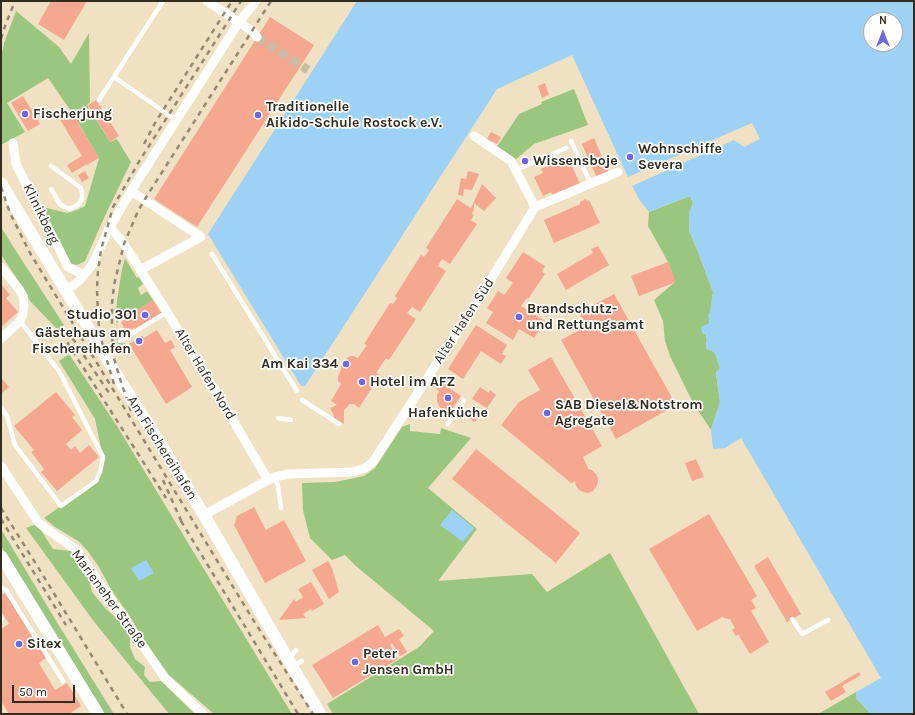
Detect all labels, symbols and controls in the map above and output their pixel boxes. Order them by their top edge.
north arrow [863,12,903,52]
text: N [879,14,887,27]
place label: Traditionelle Aikido-Schule Rostock e.V. [266,99,442,132]
place label: Fischerjung [33,106,112,122]
marker: Fischerjung [20,109,30,119]
marker: Traditionelle Aikido-Schule Rostock e.V. [253,110,263,120]
place label: Wohnschiffe Severa [638,141,722,174]
marker: Wohnschiffe Severa [625,152,635,162]
place label: Wissensboje [533,153,618,169]
marker: Wissensboje [520,156,530,166]
street label: Klinikberg [19,181,63,247]
street label: Alter Hafen Süd [430,275,498,367]
place label: Brandschutz- und Rettungsamt [527,301,644,334]
place label: Studio 301 [67,307,137,323]
marker: Studio 301 [140,310,150,320]
marker: Brandschutz- und Rettungsamt [514,312,524,322]
place label: Gästehaus am Fischereihafen [32,325,131,358]
street label: Alter Hafen Nord [171,325,239,423]
marker: Gästehaus am Fischereihafen [134,336,144,346]
place label: Am Kai 334 [261,356,338,372]
marker: Am Kai 334 [341,359,351,369]
place label: Hotel im AFZ [370,374,455,390]
marker: Hotel im AFZ [357,377,367,387]
street label: Am Fischereihafen [123,393,201,503]
marker: Hafenküche [443,393,453,403]
place label: SAB Diesel&Notstrom Agregate [555,397,703,430]
place label: Hafenküche [408,405,488,421]
marker: SAB Diesel&Notstrom Agregate [542,408,552,418]
street label: Marieneher Straße [68,546,150,652]
place label: Sitex [27,636,61,652]
marker: Sitex [14,639,24,649]
place label: Peter Jensen GmbH [363,646,454,678]
marker: Peter Jensen GmbH [350,657,360,667]
scale bar [14,677,77,703]
text: 50 m [19,685,47,699]

